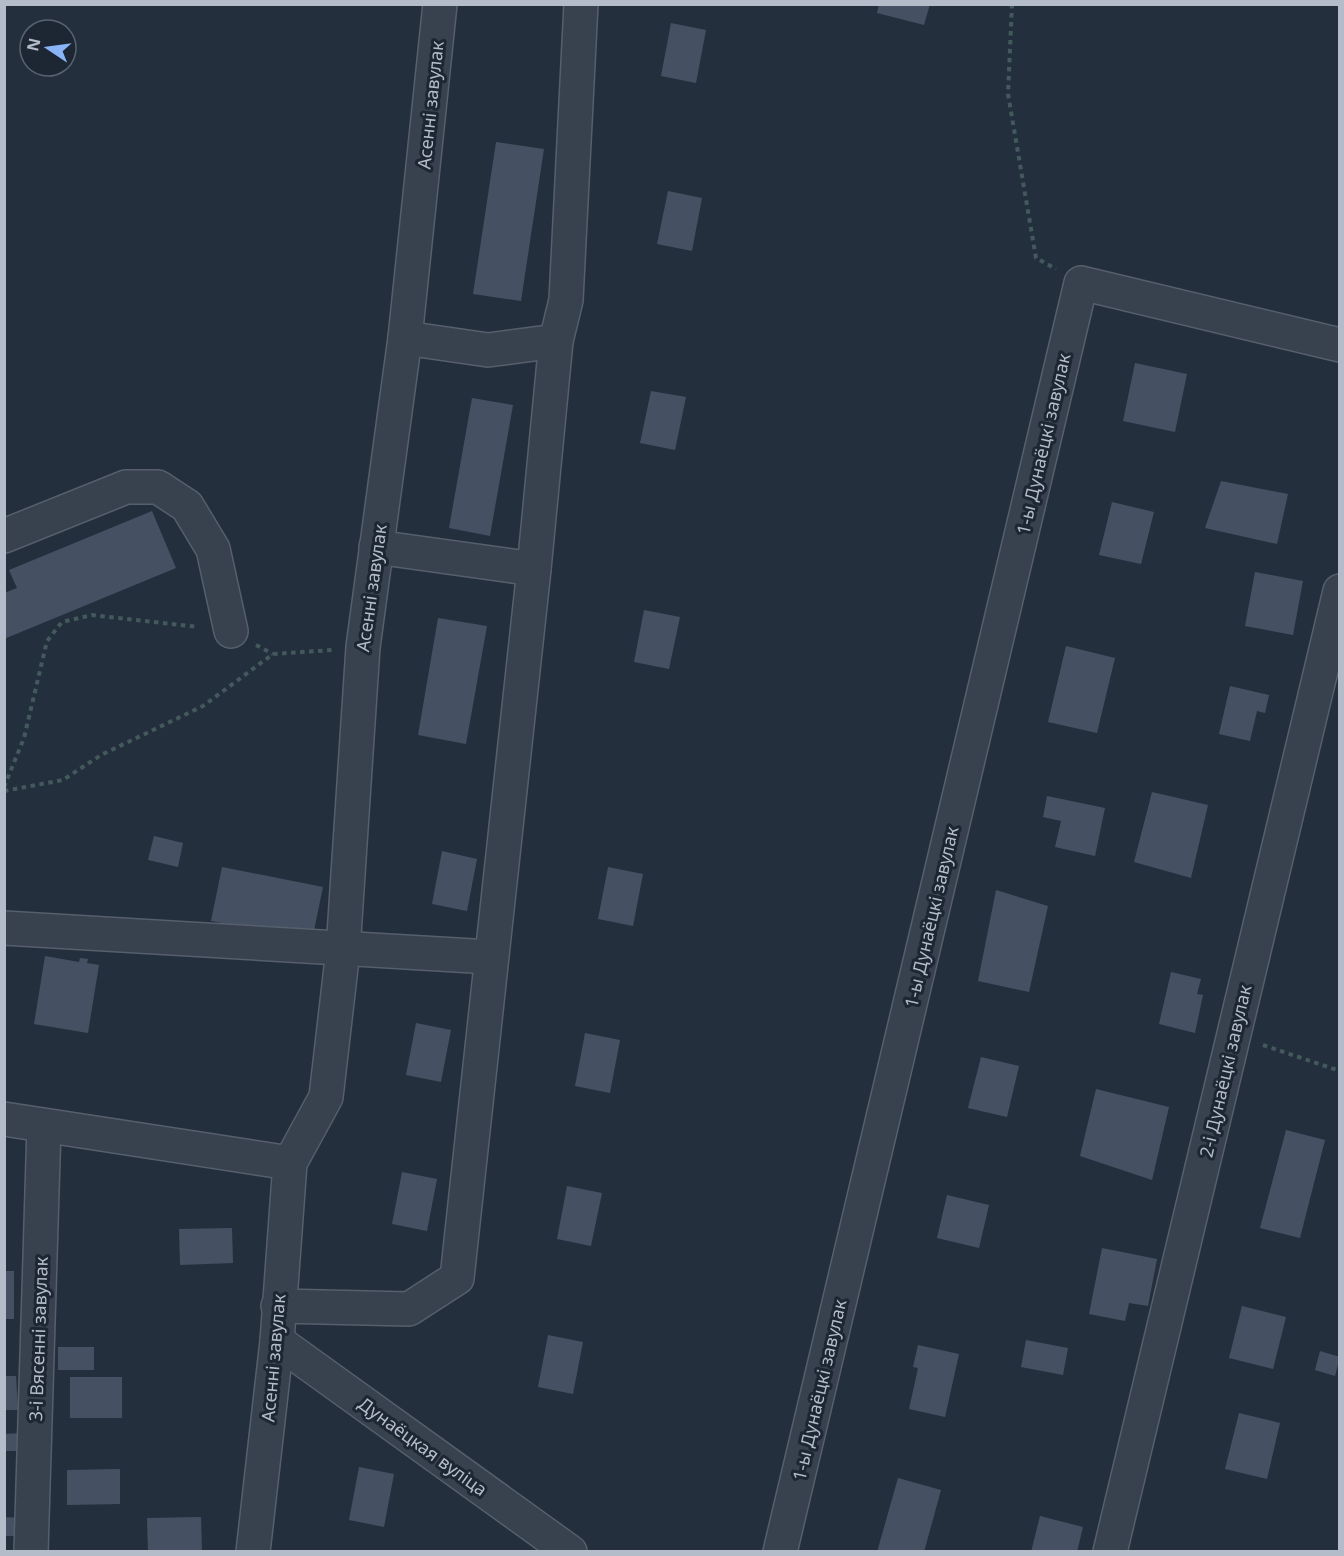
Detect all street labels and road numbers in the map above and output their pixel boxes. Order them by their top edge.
street label: Асенні завулак [411,39,449,170]
street label: 1-ы Дунаёцкі завулак [1010,351,1076,537]
street label: Асенні завулак [350,522,392,653]
street label: 1-ы Дунаёцкі завулак [898,824,964,1010]
street label: 2-і Дунаёцкі завулак [1193,982,1257,1160]
street label: 3-і Вясенні завулак [23,1256,53,1422]
street label: Асенні завулак [255,1293,291,1423]
street label: 1-ы Дунаёцкі завулак [786,1297,852,1483]
street label: Дунаёцкая вуліца [354,1391,492,1501]

